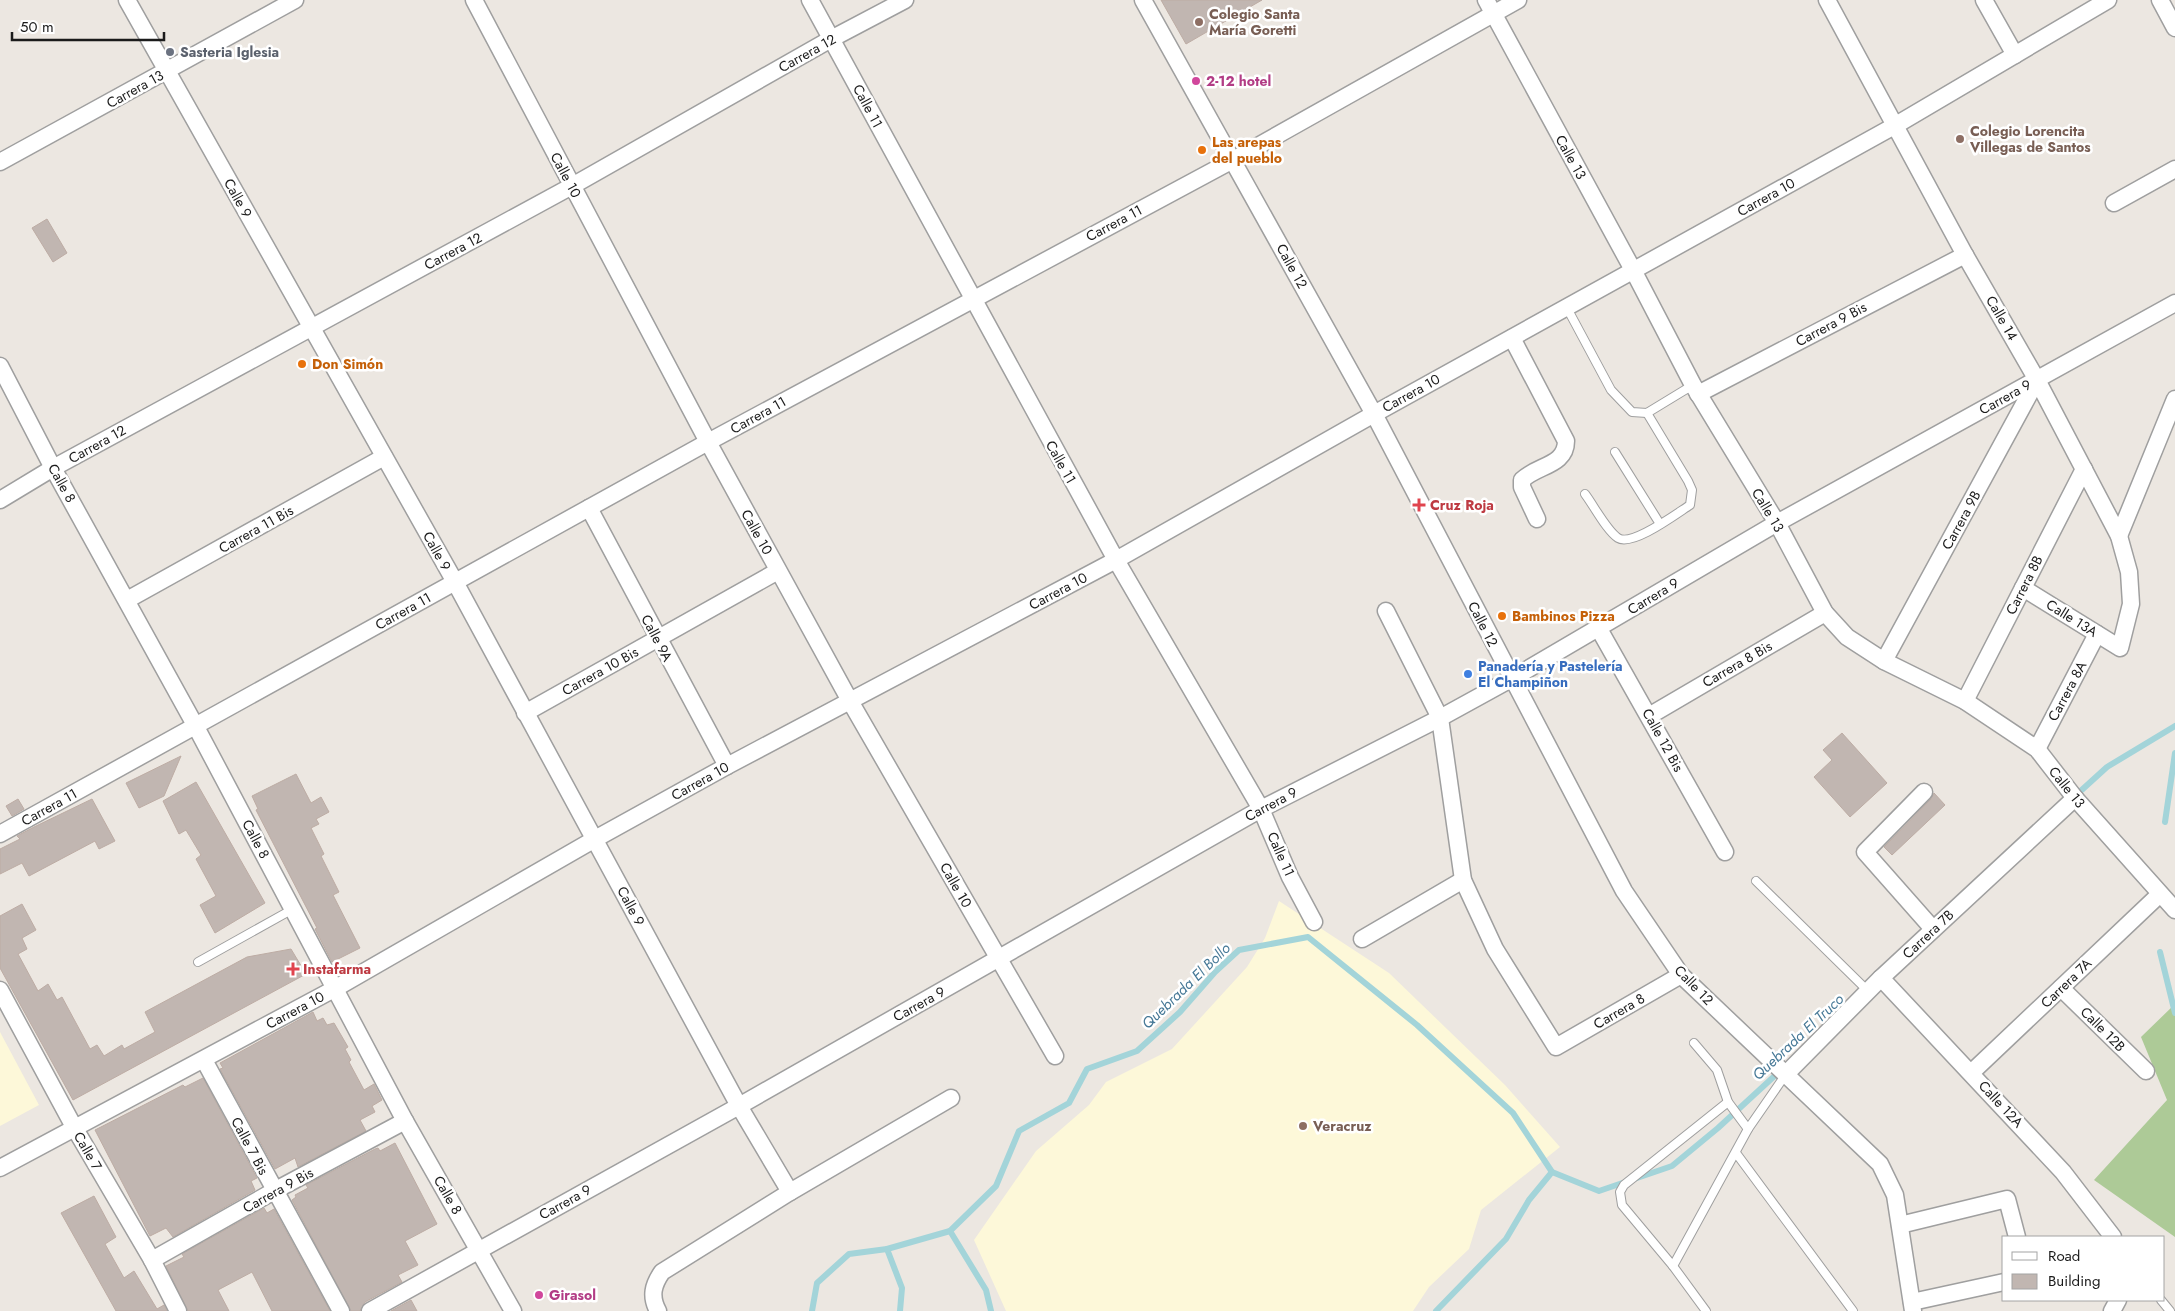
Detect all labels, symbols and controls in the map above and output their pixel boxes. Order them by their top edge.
place label: Colegio Santa María Goretti [1209,4,1300,40]
scale bar [12,10,165,42]
text: 50 m [20,16,54,38]
marker: Colegio Santa María Goretti [1193,16,1205,28]
street label: Carrera 12 [775,29,839,77]
place label: Sasteria Iglesia [180,42,279,62]
marker: Sasteria Iglesia [164,46,176,58]
street label: Carrera 13 [103,65,168,113]
place label: 2-12 hotel [1206,71,1271,91]
marker: 2-12 hotel [1190,75,1202,87]
street label: Calle 11 [848,81,888,131]
place label: Colegio Lorencita Villegas de Santos [1969,121,2091,157]
street label: Calle 13 [1551,131,1592,183]
place label: Las arepas del pueblo [1212,132,1282,168]
marker: Colegio Lorencita Villegas de Santos [1954,133,1966,145]
marker: Las arepas del pueblo [1196,144,1208,156]
street label: Calle 10 [546,149,586,201]
street label: Carrera 10 [1733,173,1799,221]
street label: Calle 9 [219,175,257,221]
street label: Carrera 11 [1082,200,1146,246]
street label: Carrera 12 [421,227,486,275]
street label: Calle 12 [1272,240,1313,292]
street label: Calle 14 [1981,292,2023,344]
street label: Carrera 9 Bis [1792,297,1870,351]
place label: Don Simón [312,354,383,374]
marker: Don Simón [296,358,308,370]
street label: Carrera 10 [1378,369,1444,417]
street label: Carrera 9 [1975,375,2035,419]
street label: Carrera 11 [726,391,790,439]
street label: Carrera 12 [65,420,129,468]
street label: Calle 11 [1041,437,1081,487]
street label: Calle 8 [43,460,81,506]
street label: Calle 13 [1747,484,1789,536]
street label: Carrera 9B [1937,487,1985,553]
place label: Cruz Roja [1430,495,1494,515]
marker: Cruz Roja [1412,498,1426,512]
street label: Carrera 11 Bis [215,500,297,558]
street label: Calle 10 [736,506,778,558]
street label: Calle 9 [418,528,456,574]
street label: Carrera 8B [2001,552,2048,618]
street label: Carrera 10 [1025,567,1091,615]
street label: Carrera 9 [1624,573,1682,619]
street label: Carrera 11 [371,587,435,635]
street label: Calle 13A [2042,594,2102,642]
street label: Calle 12 [1463,598,1503,650]
place label: Bambinos Pizza [1512,606,1615,626]
marker: Bambinos Pizza [1496,610,1508,622]
street label: Calle 9A [636,611,678,666]
street label: Carrera 8 Bis [1698,636,1776,692]
street label: Carrera 10 Bis [558,642,642,700]
place label: Panadería y Pastelería El Champiñon [1478,656,1623,692]
street label: Carrera 8A [2043,657,2092,725]
marker: Panadería y Pastelería El Champiñon [1462,668,1474,680]
street label: Calle 12 Bis [1637,705,1689,776]
street label: Carrera 10 [667,757,733,805]
street label: Calle 13 [2044,762,2090,812]
street label: Carrera 9 [1241,782,1301,826]
street label: Carrera 11 [17,783,81,831]
street label: Calle 8 [237,816,275,862]
street label: Calle 11 [1262,829,1300,879]
street label: Calle 10 [935,859,977,911]
street label: Calle 9 [612,883,650,929]
street label: Carrera 7B [1898,905,1958,963]
water label: Quebrada El Bollo [1137,938,1235,1034]
street label: Carrera 7A [2036,953,2096,1012]
place label: Instafarma [303,959,371,979]
street label: Calle 12 [1670,961,1718,1009]
marker: Instafarma [287,963,299,975]
street label: Carrera 9 [889,982,949,1026]
street label: Carrera 10 [262,986,328,1034]
street label: Carrera 8 [1590,988,1648,1034]
water label: Quebrada El Truco [1747,989,1849,1085]
street label: Calle 12B [2076,1002,2130,1056]
street label: Calle 12A [1974,1076,2028,1132]
street label: Calle 7 Bis [226,1114,274,1179]
place label: Veracruz [1312,1116,1372,1136]
marker: Veracruz [1297,1120,1309,1132]
street label: Calle 7 [69,1128,107,1175]
street label: Carrera 9 Bis [239,1162,317,1218]
street label: Calle 8 [429,1172,467,1218]
street label: Carrera 9 [535,1180,595,1224]
legend [2002,1236,2165,1301]
text: Road [2048,1245,2080,1267]
text: Building [2048,1270,2100,1292]
place label: Girasol [549,1285,596,1305]
marker: Girasol [533,1289,545,1301]

